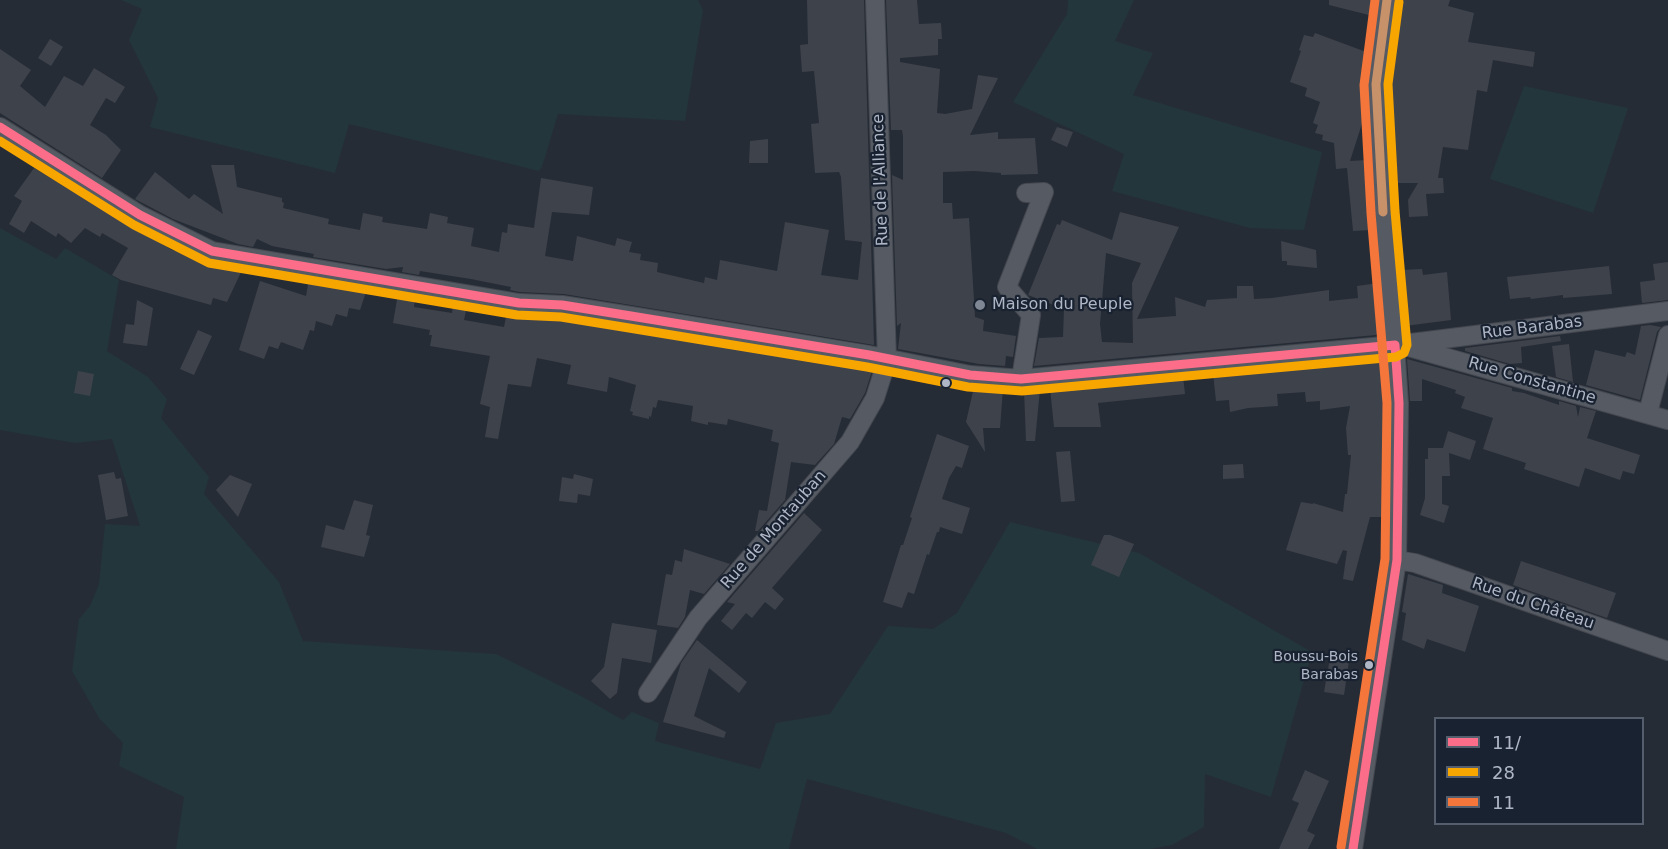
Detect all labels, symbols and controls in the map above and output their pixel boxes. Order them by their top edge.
street label: Rue de l'Alliance [869,114,893,246]
place label: Maison du Peuple [992,295,1132,315]
marker: Maison du Peuple [973,298,987,312]
street label: Rue Barabas [1481,312,1583,344]
street label: Rue Constantine [1466,354,1598,408]
unlabelled marker [940,377,952,389]
street label: Rue de Montauban [717,467,831,593]
street label: Rue du Château [1469,574,1597,634]
place label: Boussu-Bois Barabas [1274,649,1358,682]
marker: Boussu-Bois Barabas [1363,659,1375,671]
legend [1434,717,1644,825]
text: 11/ [1492,732,1521,753]
text: 28 [1492,762,1515,783]
text: 11 [1492,792,1515,813]

